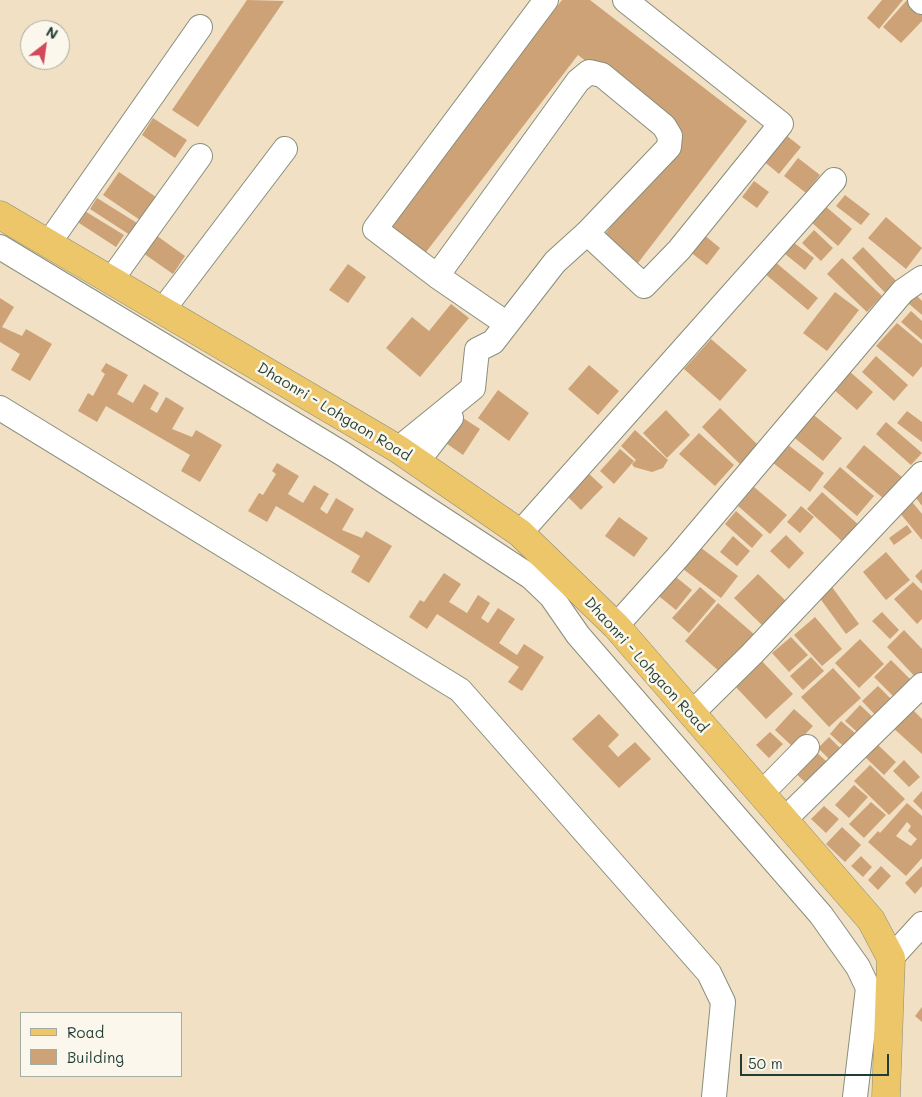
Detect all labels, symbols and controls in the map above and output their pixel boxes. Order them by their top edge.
north arrow [20,20,70,70]
text: N [43,22,62,43]
street label: Dhaonri - Lohgaon Road [254,359,414,465]
street label: Dhaonri - Lohgaon Road [580,594,712,736]
legend [20,1012,182,1077]
text: Road [67,1022,104,1042]
scale bar [742,1044,891,1076]
text: Building [67,1047,124,1067]
text: 50 m [748,1053,783,1073]

